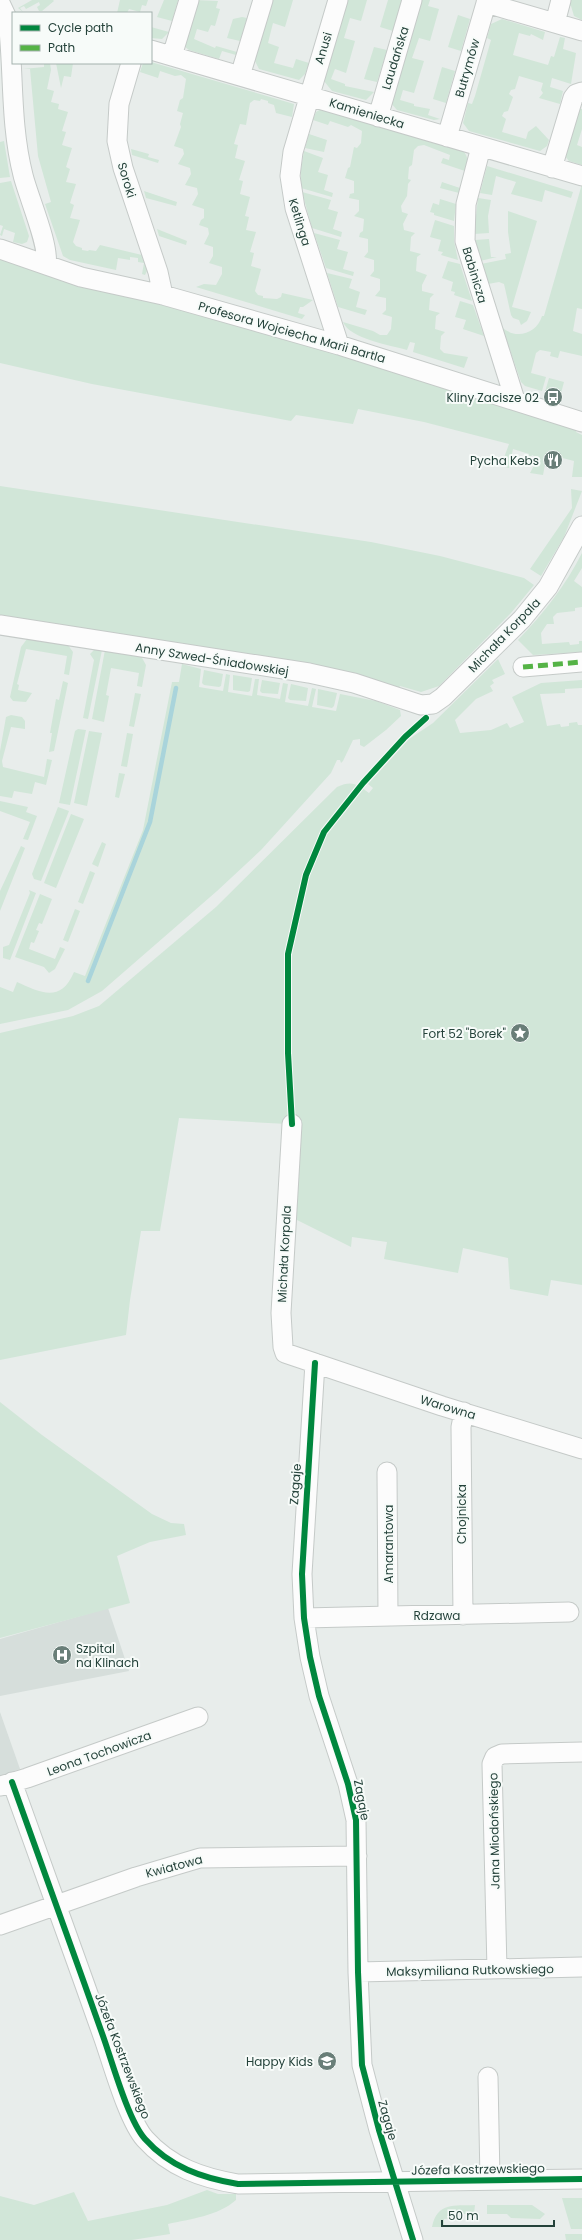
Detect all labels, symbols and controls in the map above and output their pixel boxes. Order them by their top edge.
legend [12,12,152,64]
text: Cycle path [48,19,113,36]
street label: Laudańska [377,24,413,92]
street label: Anusi [310,30,336,66]
street label: Butrymów [450,36,484,99]
text: Path [48,39,75,56]
street label: Kamieniecka [327,94,407,132]
street label: Soroki [114,160,140,200]
street label: Ketlinga [285,196,315,248]
street label: Babinicza [458,245,492,305]
street label: Profesora Wojciecha Marii Bartla [196,297,388,367]
bus stop icon: Kliny Zacisze 02 [542,386,564,408]
place label: Kliny Zacisze 02 [447,389,539,406]
restaurant icon: Pycha Kebs [542,449,564,471]
place label: Pycha Kebs [470,452,539,469]
street label: Michała Korpala [464,594,544,676]
street label: Anny Szwed-Śniadowskiej [134,638,290,680]
place icon: Fort 52 "Borek" [509,1022,531,1044]
place label: Fort 52 "Borek" [422,1025,506,1042]
street label: Michała Korpala [273,1205,295,1303]
street label: Warowna [418,1390,478,1424]
street label: Zagaje [285,1463,305,1505]
street label: Chojnicka [453,1484,470,1544]
street label: Amarantowa [380,1505,397,1583]
street label: Rdzawa [414,1607,460,1624]
place label: Szpital na Klinach [76,1640,139,1671]
hospital icon: Szpital na Klinach [51,1644,73,1666]
street label: Leona Tochowicza [45,1726,153,1780]
street label: Jana Miodońskiego [484,1772,504,1889]
street label: Zagaje [350,1778,374,1822]
street label: Kwiatowa [144,1850,204,1882]
street label: Maksymiliana Rutkowskiego [386,1960,554,1980]
street label: Józefa Kostrzewskiego [91,1991,155,2122]
school or university icon: Happy Kids [316,2050,338,2072]
place label: Happy Kids [246,2053,313,2070]
street label: Zagaje [374,2098,402,2142]
street label: Józefa Kostrzewskiego [411,2159,545,2179]
scale bar [442,2202,554,2228]
text: 50 m [448,2207,479,2224]

